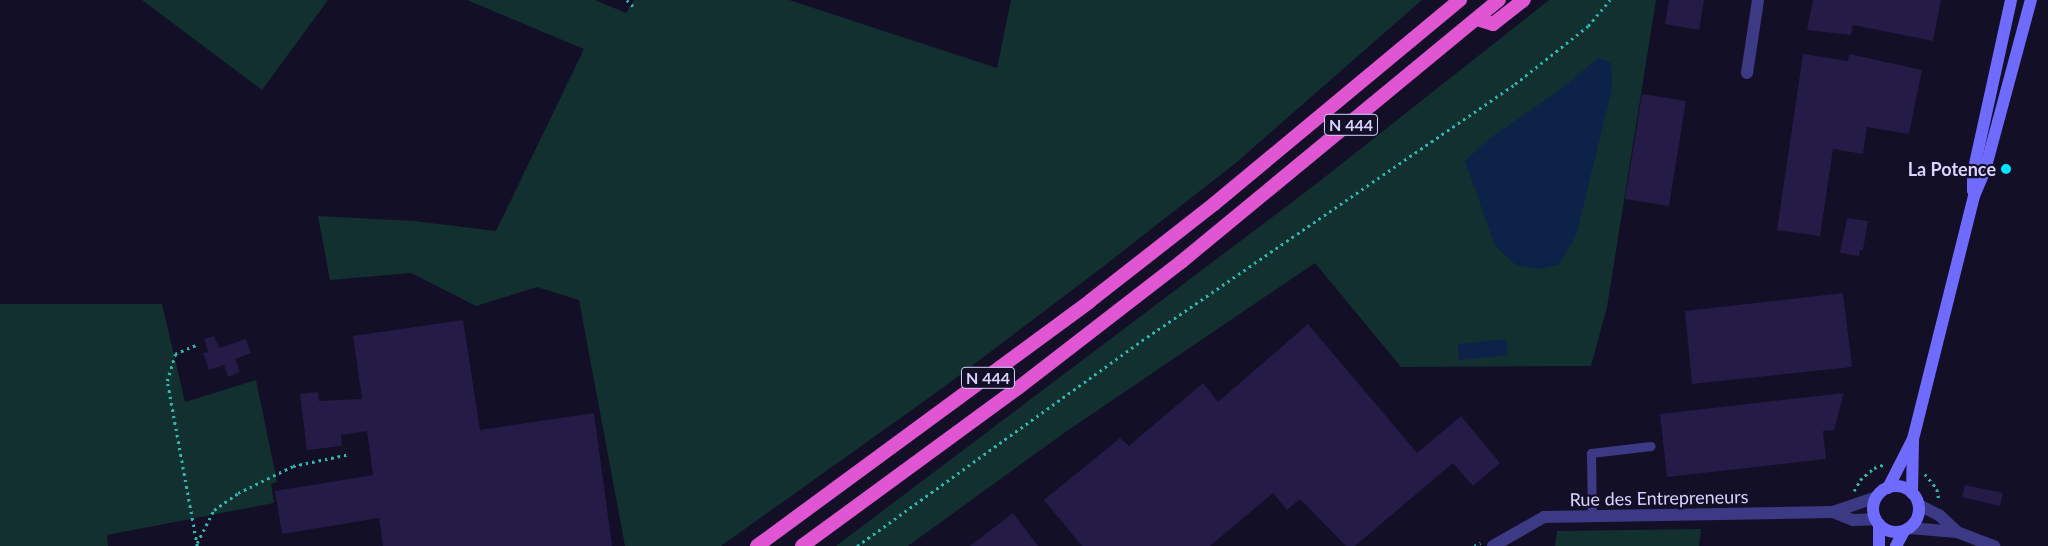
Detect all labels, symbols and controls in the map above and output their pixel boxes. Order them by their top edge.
road number: N 444 [1324,112,1378,138]
place label: La Potence [1908,158,1996,180]
marker: La Potence [2000,163,2012,175]
road number: N 444 [960,364,1016,392]
street label: Rue des Entrepreneurs [1569,486,1749,510]

